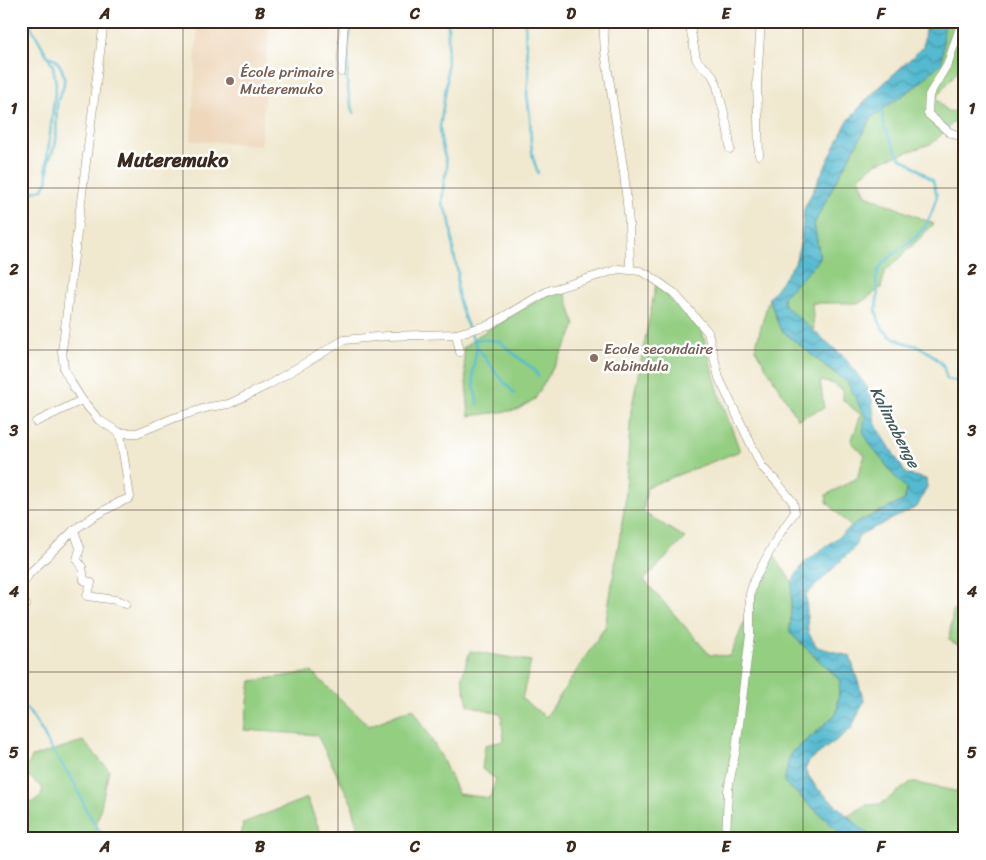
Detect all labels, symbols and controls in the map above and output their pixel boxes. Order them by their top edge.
text: A [99,0,110,28]
text: B [255,0,266,28]
text: C [409,0,421,28]
text: D [566,0,576,28]
text: E [722,0,732,28]
text: F [876,0,887,28]
place label: École primaire Muteremuko [240,59,334,102]
marker: École primaire Muteremuko [224,75,236,87]
text: 1 [11,94,18,123]
text: 1 [969,94,976,123]
district label: Muteremuko [117,143,229,178]
text: 2 [8,255,19,284]
text: 2 [966,255,977,284]
place label: Ecole secondaire Kabindula [604,336,714,379]
marker: Ecole secondaire Kabindula [588,352,600,364]
water label: Kalimabenge [862,381,929,475]
text: 3 [9,416,19,445]
text: 3 [967,416,977,445]
text: 4 [8,577,19,606]
text: 4 [966,577,977,606]
text: 5 [9,738,19,767]
text: 5 [967,738,977,767]
text: A [99,832,110,860]
text: B [255,832,266,860]
text: C [409,832,421,860]
text: D [566,832,576,860]
text: E [722,832,732,860]
text: F [876,832,887,860]

